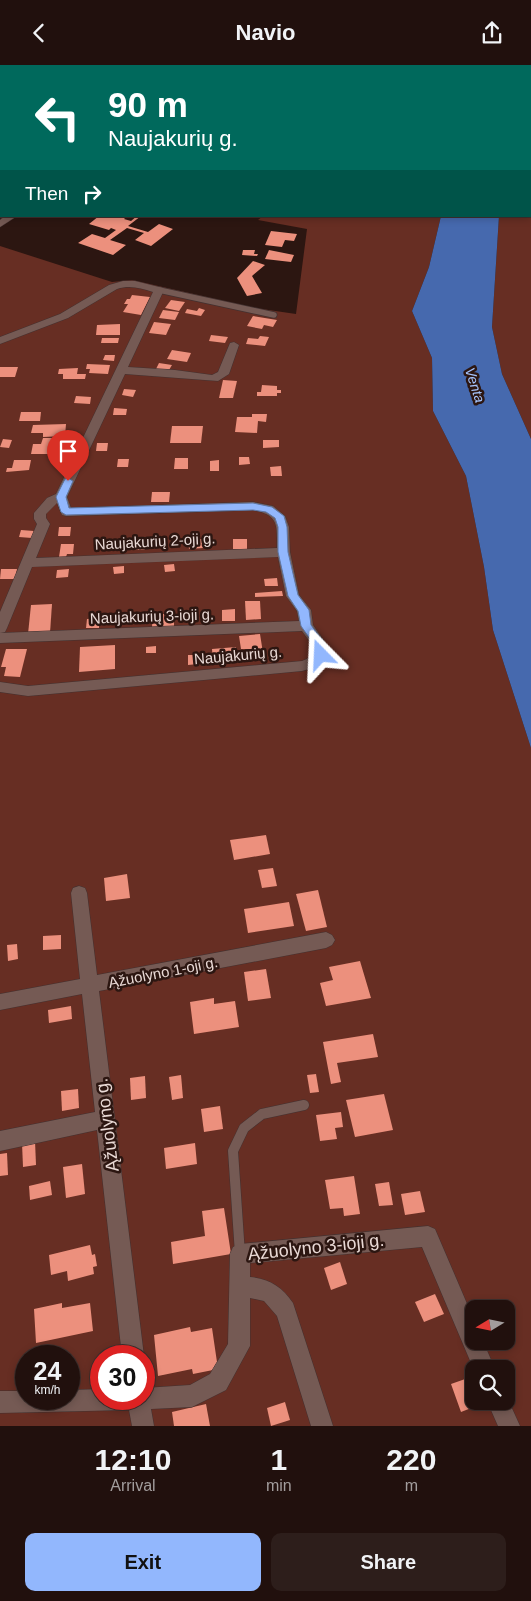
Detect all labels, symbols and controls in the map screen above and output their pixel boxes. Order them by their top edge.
icon: back [25,19,53,47]
icon: share [478,19,506,47]
text: Navio [236,20,295,45]
icon: left [25,85,90,150]
text: 90 m [108,85,188,124]
text: Naujakurių g. [108,126,238,151]
icon: right [78,180,106,208]
text: Then [25,183,68,204]
water label: Venta [462,365,488,405]
pin [47,430,89,481]
icon: arrive [54,437,82,465]
street label: Naujakurių 2-oji g. [94,529,216,553]
street label: Naujakurių 3-ioji g. [90,605,214,627]
position arrow [294,628,346,680]
street label: Naujakurių g. [193,643,283,667]
street label: Ąžuolyno 1-oji g. [107,953,219,991]
street label: Ąžuolyno g. [91,1077,123,1173]
street label: Ąžuolyno 3-ioji g. [247,1230,385,1264]
north arrow [465,1300,515,1350]
map controls [465,1300,515,1410]
speed limit sign: 30 [90,1345,155,1410]
text: 24 [34,1357,61,1385]
button: search [465,1360,515,1410]
text: km/h [34,1383,61,1397]
text: 12:10 [95,1443,171,1476]
text: 1 [270,1443,287,1476]
text: 220 [386,1443,436,1476]
text: Arrival [110,1477,156,1494]
text: min [266,1477,292,1494]
text: m [405,1477,418,1494]
button: Exit [25,1533,261,1591]
button: Share [271,1533,506,1591]

